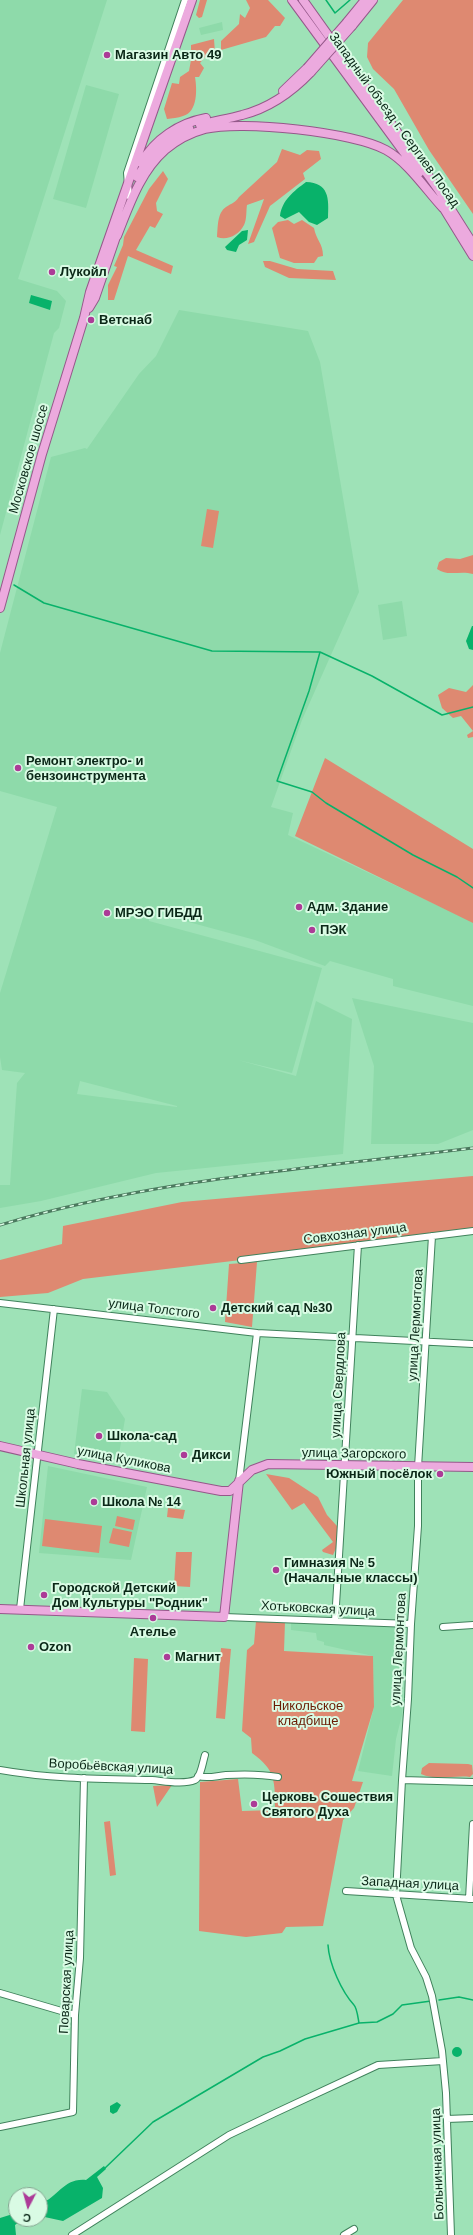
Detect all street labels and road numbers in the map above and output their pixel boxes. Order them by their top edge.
street label: Западный объезд г. Сергиев Посад [325,30,463,210]
street label: Московское шоссе [6,403,52,515]
street label: Совхозная улица [303,1220,407,1248]
street label: улица Лермонтова [405,1268,427,1382]
street label: улица Толстого [107,1296,201,1322]
street label: улица Свердлова [328,1332,350,1438]
street label: Школьная улица [13,1408,39,1508]
street label: улица Куликова [76,1443,172,1477]
street label: улица Загорского [302,1445,406,1463]
street label: улица Лермонтова [388,1592,410,1706]
street label: Хотьковская улица [261,1598,375,1620]
street label: Воробьёвская улица [48,1756,174,1778]
street label: Западная улица [361,1874,459,1894]
street label: Поварская улица [56,1930,78,2034]
street label: Больничная улица [428,2108,448,2220]

